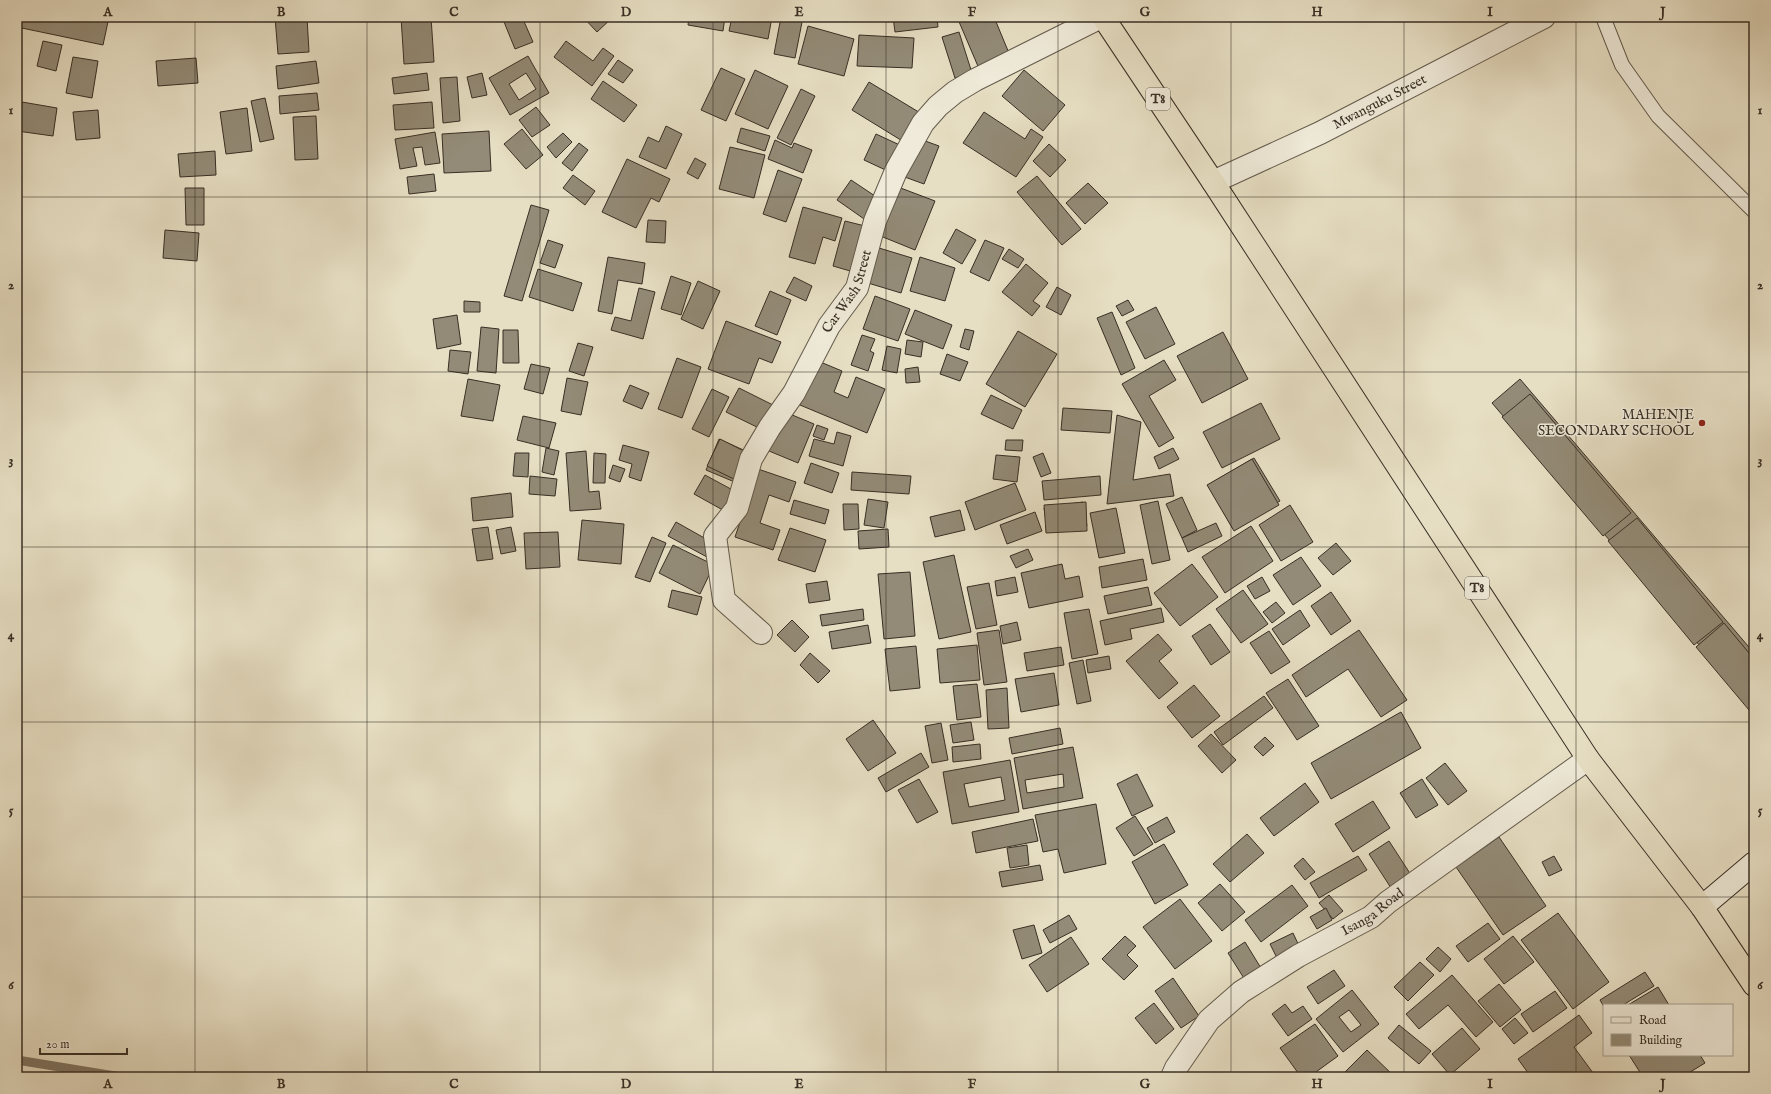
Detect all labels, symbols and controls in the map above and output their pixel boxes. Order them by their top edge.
text: A [103,4,114,21]
text: B [277,4,286,21]
text: C [449,4,459,21]
text: D [621,4,632,21]
text: E [794,4,804,21]
text: F [968,4,977,21]
text: G [1140,4,1151,21]
text: H [1311,4,1323,21]
text: I [1487,4,1493,21]
text: J [1658,4,1666,21]
street label: Mwanguku Street [1330,70,1430,134]
road number: T8 [1146,88,1170,110]
text: 1 [9,102,14,119]
text: 1 [1758,102,1763,119]
street label: Car Wash Street [818,248,876,336]
text: 2 [8,277,14,294]
text: 2 [1757,277,1763,294]
place label: MAHENJE SECONDARY SCHOOL [1538,406,1694,440]
marker: MAHENJE SECONDARY SCHOOL [1697,418,1707,428]
text: 3 [9,452,14,469]
text: 3 [1758,452,1763,469]
road number: T8 [1465,577,1489,599]
text: 4 [8,627,15,644]
text: 4 [1757,627,1764,644]
text: 5 [9,802,14,819]
text: 5 [1758,802,1763,819]
street label: Isanga Road [1338,884,1408,940]
text: 6 [8,977,14,994]
text: 6 [1757,977,1763,994]
legend [1603,1004,1733,1056]
text: Road [1639,1013,1667,1028]
scale bar [40,1030,127,1056]
text: Building [1639,1033,1683,1048]
text: 20 m [46,1037,69,1052]
text: A [103,1076,114,1093]
text: B [277,1076,286,1093]
text: C [449,1076,459,1093]
text: D [621,1076,632,1093]
text: E [794,1076,804,1093]
text: F [968,1076,977,1093]
text: G [1140,1076,1151,1093]
text: H [1311,1076,1323,1093]
text: I [1487,1076,1493,1093]
text: J [1658,1076,1666,1093]

